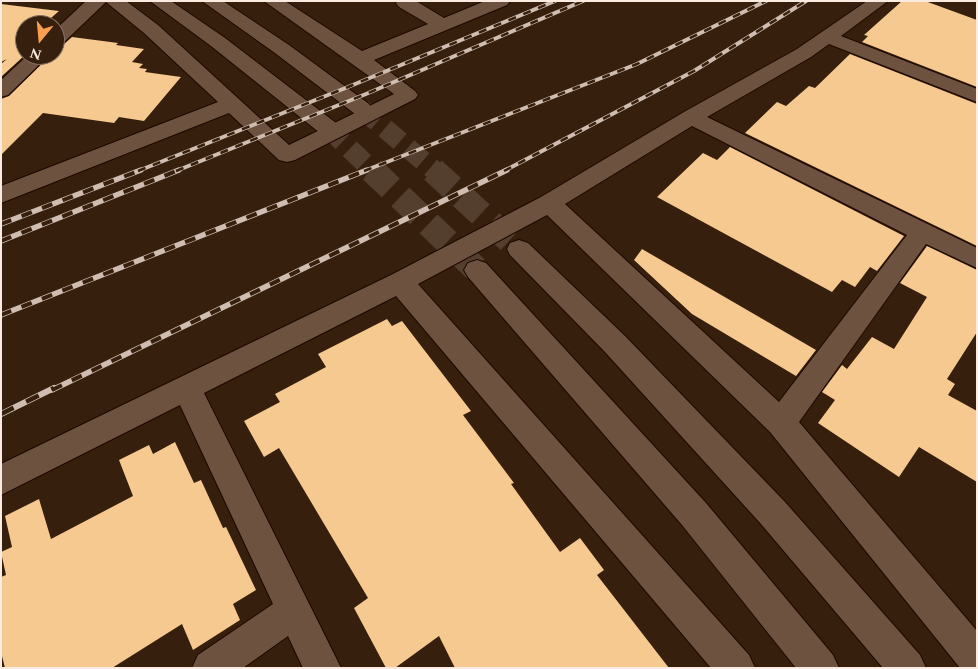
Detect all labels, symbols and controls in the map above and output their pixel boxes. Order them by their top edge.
north arrow [15,15,65,65]
text: N [27,42,44,66]

